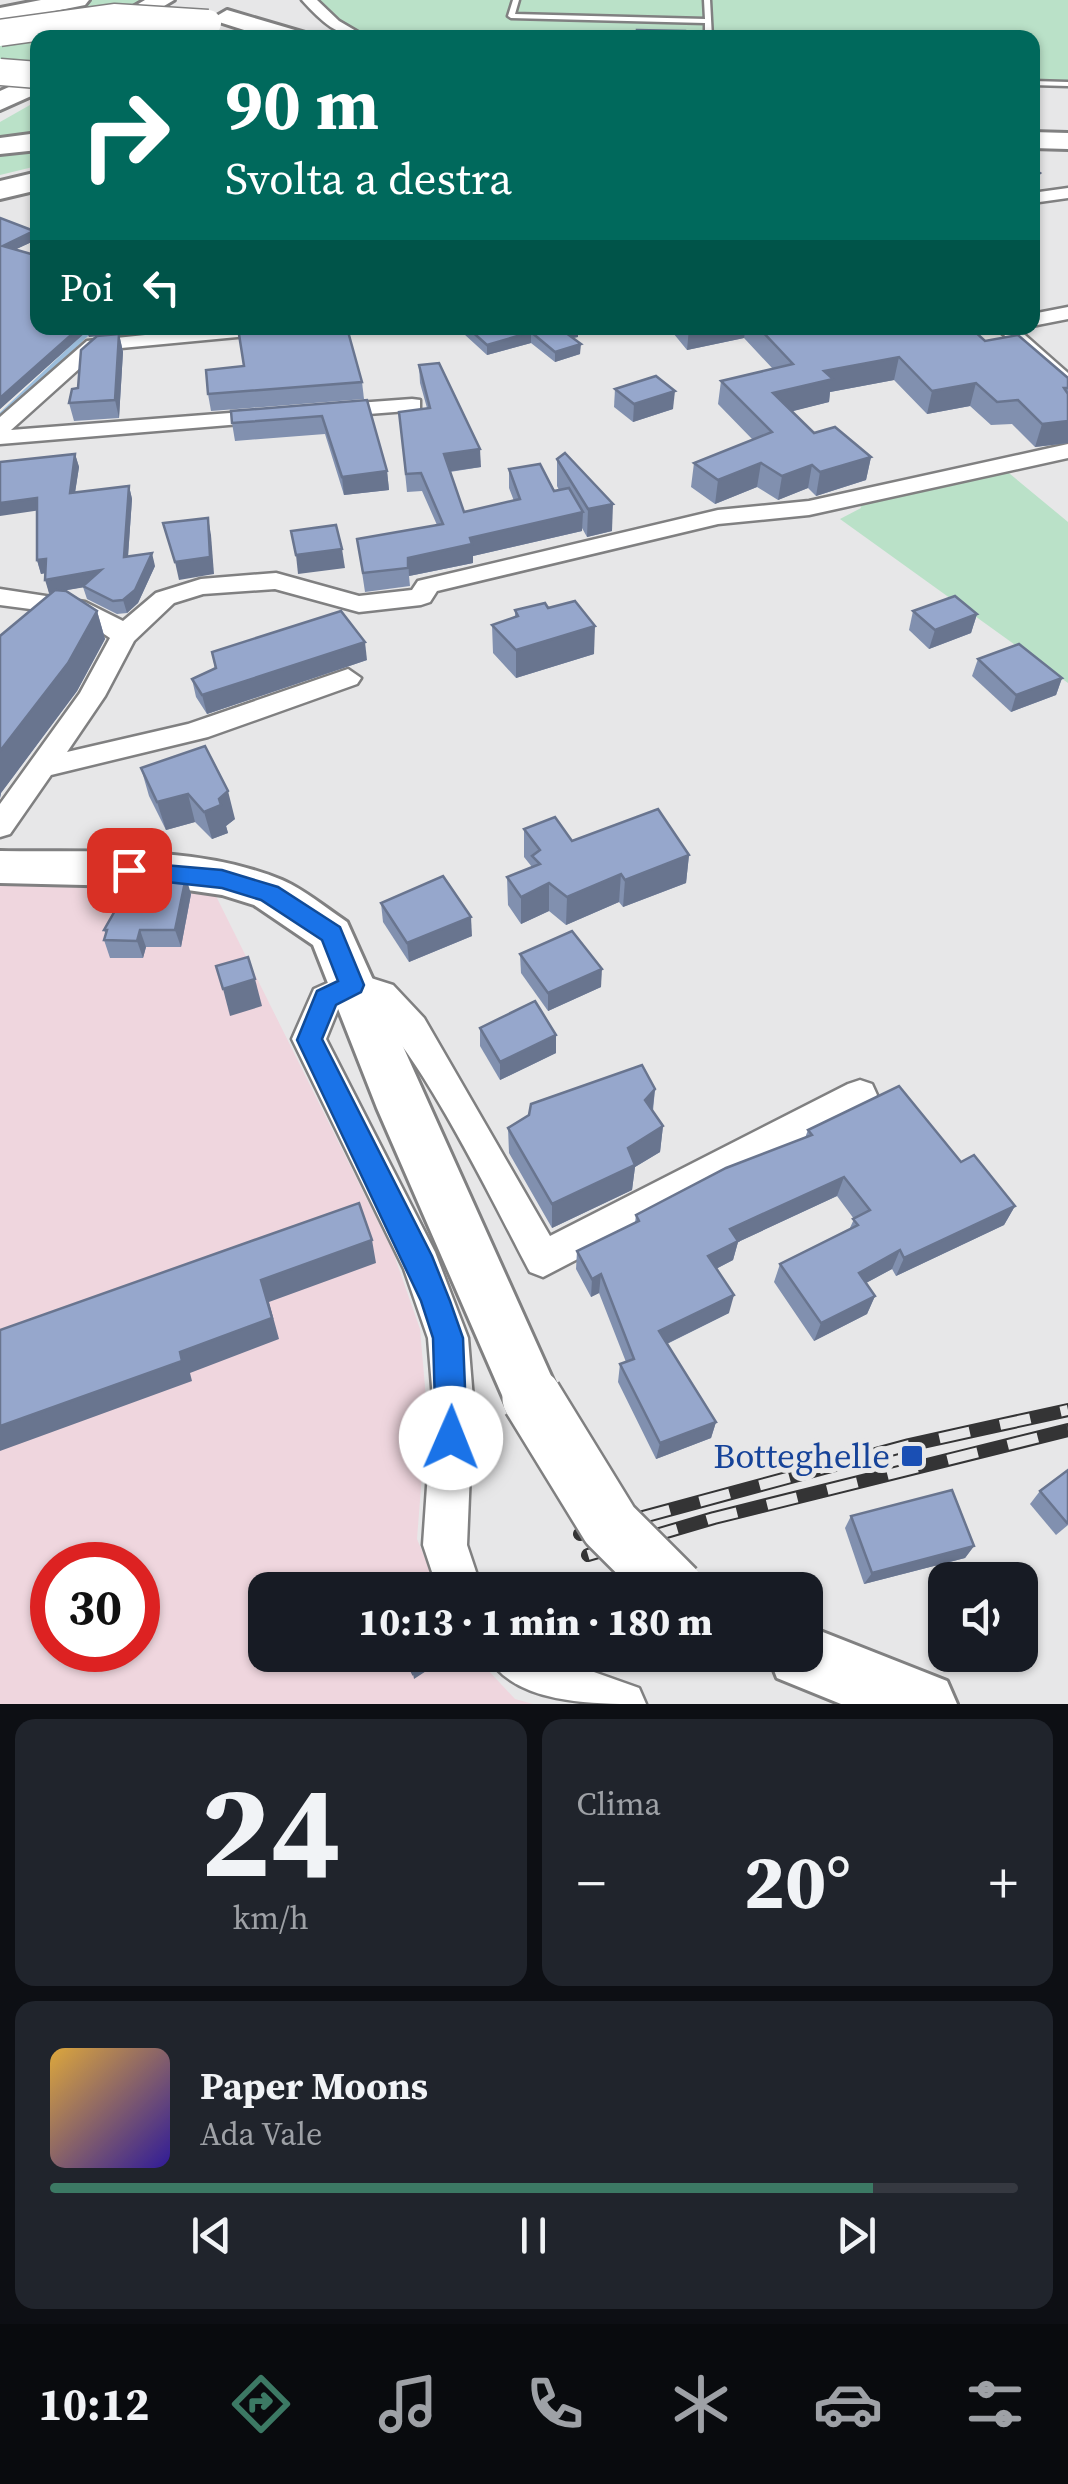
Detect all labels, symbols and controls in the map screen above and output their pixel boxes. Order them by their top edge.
text: 90 m [225,56,379,152]
icon: right [60,70,190,200]
text: Svolta a destra [225,147,512,209]
icon: left [134,260,189,315]
text: Poi [60,262,114,314]
pin [87,828,172,913]
icon: arrive [102,843,157,898]
position arrow [399,1386,503,1490]
place label: Botteghelle [713,1432,890,1480]
marker: Botteghelle [899,1443,925,1469]
speed limit sign: 30 [30,1542,160,1672]
map controls [928,1562,1038,1672]
button: sound [928,1562,1038,1672]
text: 10:13 · 1 min · 180 m [358,1596,713,1648]
text: 24 [200,1741,341,1920]
text: Clima [577,1782,661,1826]
text: 20° [744,1830,851,1933]
text: − [577,1845,606,1920]
text: + [989,1845,1018,1920]
text: km/h [233,1896,309,1940]
text: Paper Moons [200,2060,428,2112]
text: Ada Vale [200,2112,322,2156]
icon: previous [184,2208,239,2263]
icon: pause [506,2208,561,2263]
icon: next [829,2208,884,2263]
icon: directions [226,2369,296,2439]
icon: music [373,2369,443,2439]
icon: phone [520,2369,590,2439]
icon: climate [666,2369,736,2439]
icon: car [813,2369,883,2439]
icon: filters [960,2369,1030,2439]
text: 10:12 [38,2373,149,2435]

